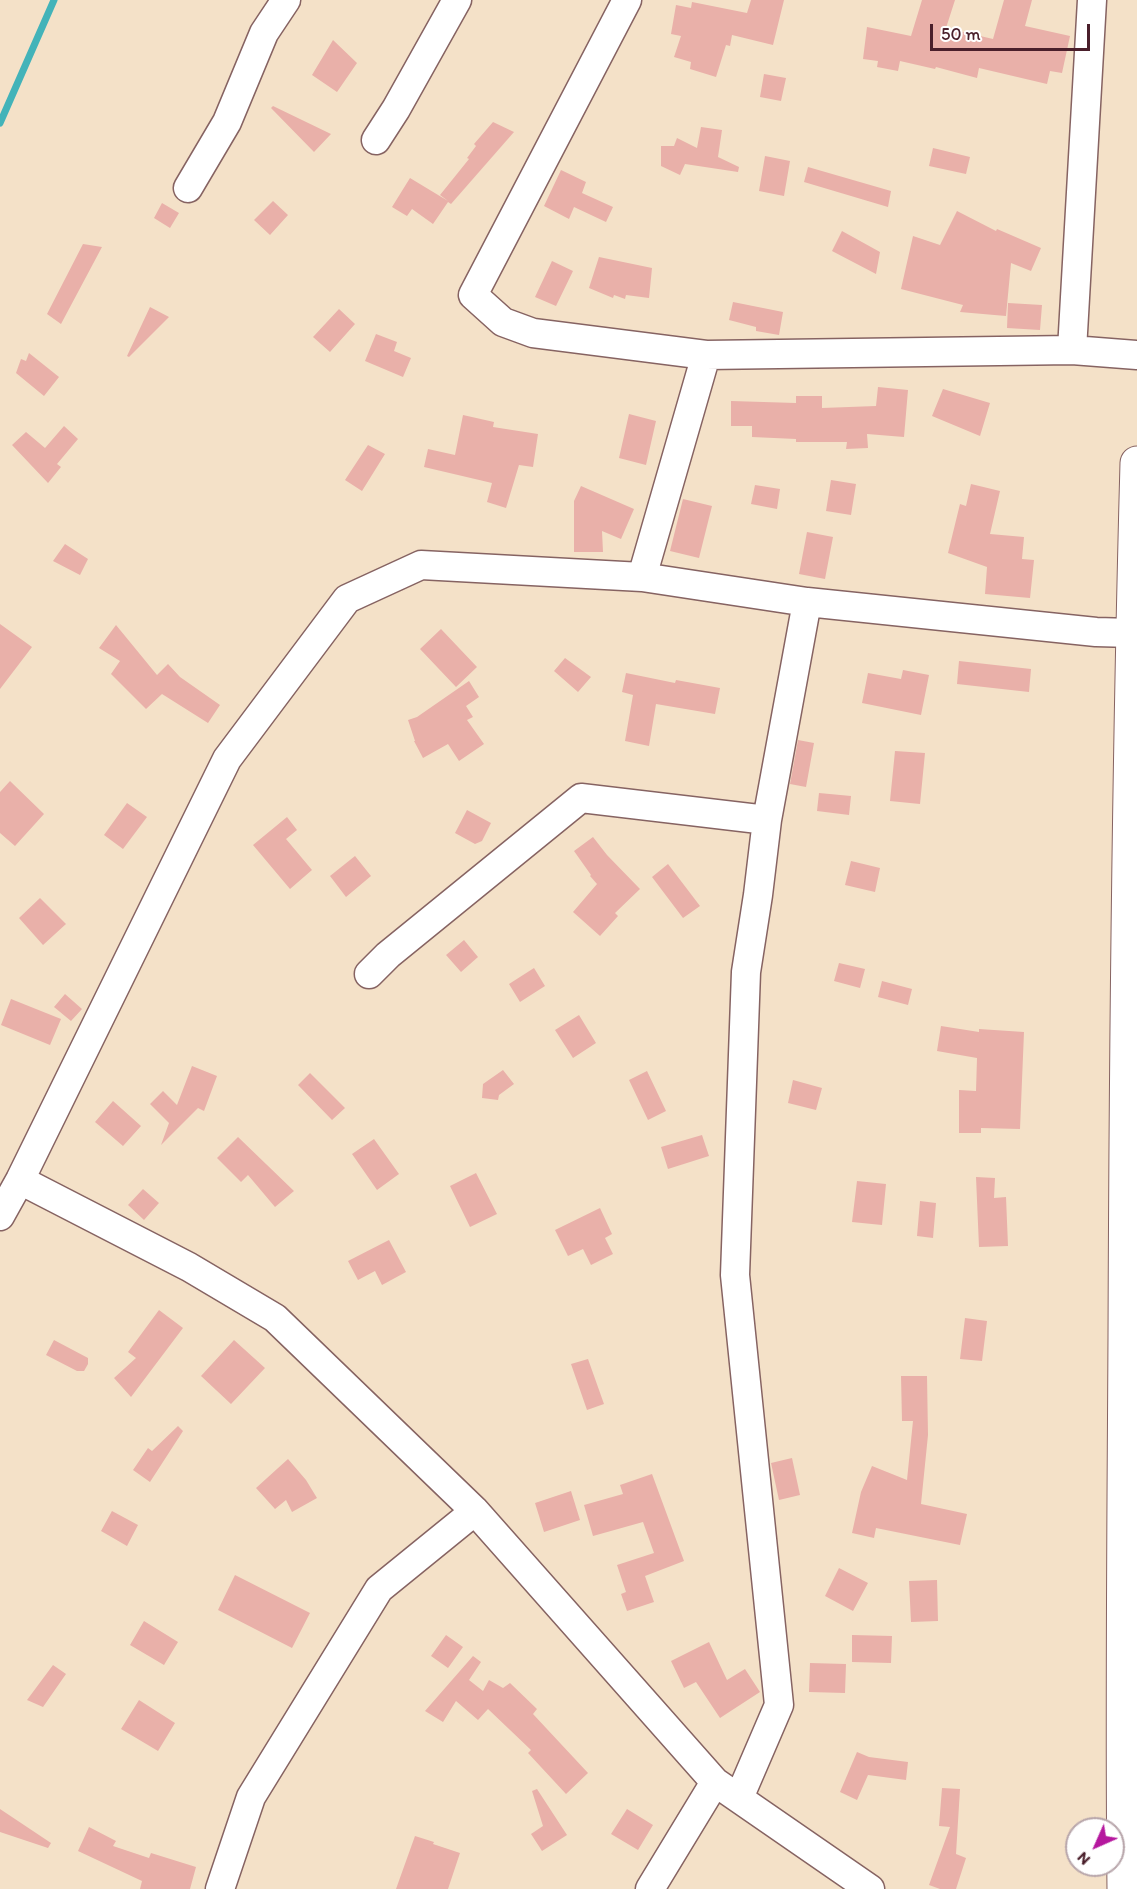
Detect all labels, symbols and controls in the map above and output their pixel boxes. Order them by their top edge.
scale bar [933,12,1094,50]
text: 50 m [941,23,981,45]
north arrow [1065,1817,1125,1877]
text: N [1073,1848,1094,1869]

